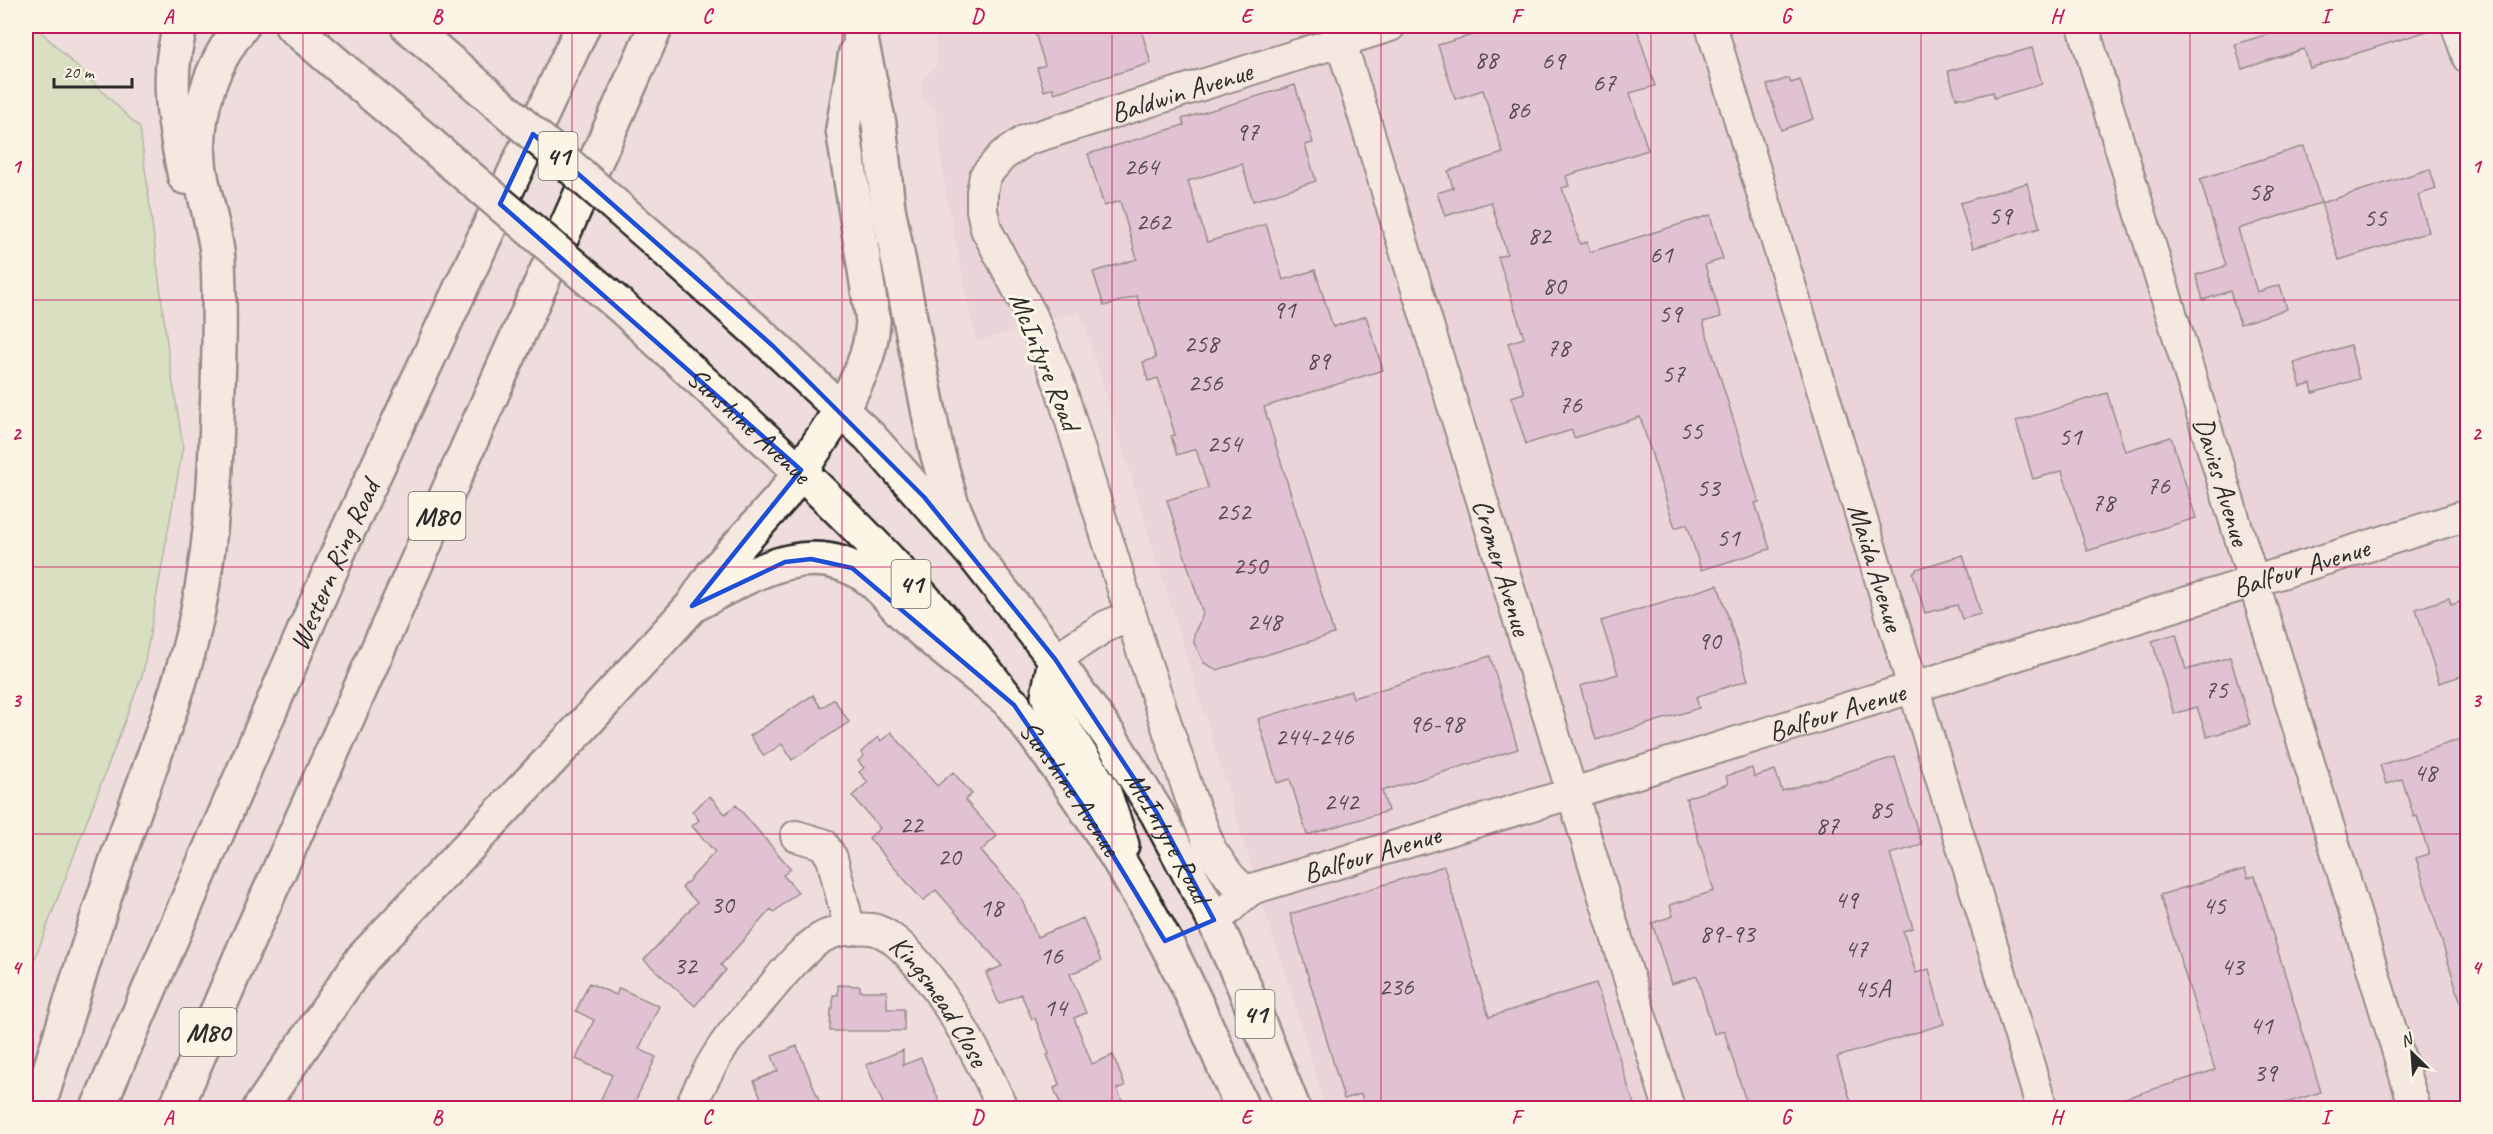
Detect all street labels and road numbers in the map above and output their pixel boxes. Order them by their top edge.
street label: Baldwin Avenue [1106,52,1258,130]
road number: 41 [538,132,578,180]
street label: McIntyre Road [1001,287,1090,439]
street label: Sunshine Avenue [680,359,820,492]
street label: Davies Avenue [2186,413,2259,551]
street label: Western Ring Road [281,470,388,655]
road number: M80 [408,492,466,540]
street label: Cromer Avenue [1465,495,1540,641]
street label: Maida Avenue [1841,499,1913,637]
street label: Balfour Avenue [2228,529,2375,605]
road number: 41 [892,560,930,608]
street label: Balfour Avenue [1764,673,1911,749]
street label: Sunshine Avenue [1012,713,1130,864]
street label: McIntyre Road [1118,764,1221,913]
street label: Balfour Avenue [1299,816,1446,890]
street label: Kingsmead Close [882,927,998,1074]
road number: 41 [1236,990,1274,1038]
road number: M80 [180,1008,236,1056]

